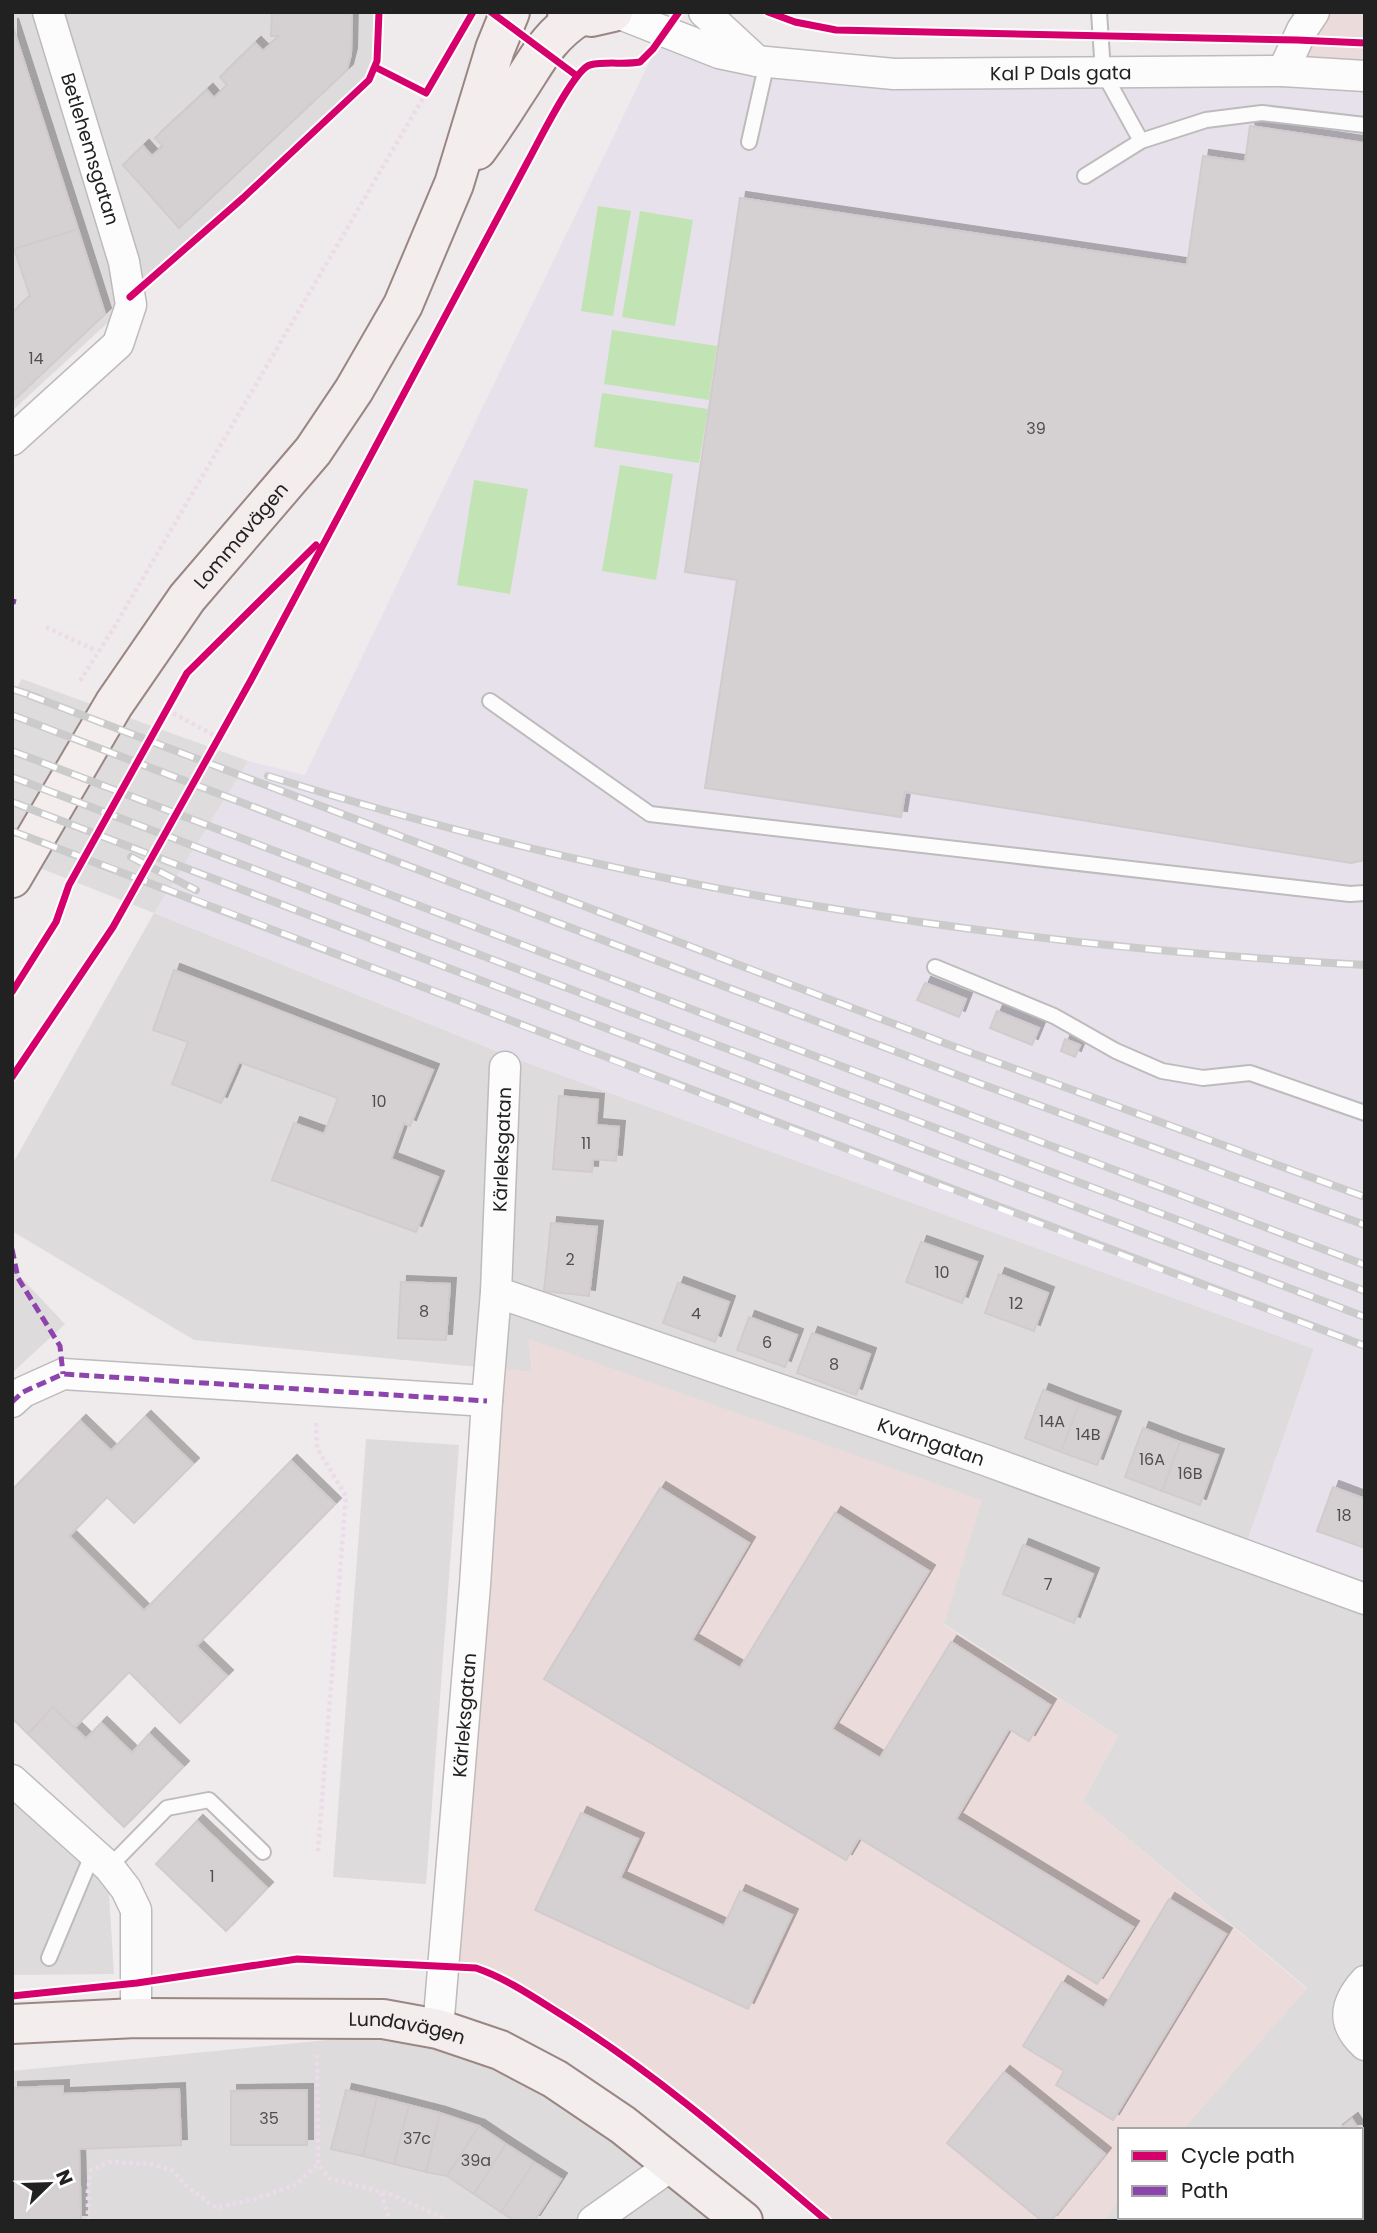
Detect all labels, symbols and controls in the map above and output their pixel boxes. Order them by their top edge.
street label: Kal P Dals gata [990,59,1132,87]
street label: Betlehemsgatan [54,70,126,228]
house number: 14 [28,347,44,370]
house number: 39 [1026,417,1046,440]
street label: Lommavägen [187,476,294,594]
street label: Kärleksgatan [486,1086,518,1213]
house number: 10 [371,1090,387,1113]
house number: 11 [581,1132,591,1155]
house number: 2 [565,1248,575,1271]
house number: 10 [934,1261,950,1284]
house number: 12 [1009,1292,1023,1315]
house number: 8 [419,1300,429,1323]
house number: 4 [691,1302,701,1325]
house number: 6 [762,1331,772,1354]
house number: 8 [829,1353,839,1376]
house number: 14A [1039,1410,1065,1433]
street label: Kvarngatan [874,1411,988,1472]
house number: 14B [1076,1423,1101,1446]
house number: 16A [1139,1448,1165,1471]
house number: 16B [1177,1462,1203,1485]
house number: 18 [1336,1504,1352,1527]
house number: 7 [1044,1573,1053,1596]
street label: Kärleksgatan [446,1652,483,1779]
house number: 1 [209,1865,215,1888]
street label: Lundavägen [348,2005,469,2051]
house number: 35 [259,2107,279,2130]
house number: 37c [403,2127,431,2150]
legend [1118,2128,1363,2219]
text: Cycle path [1181,2141,1295,2170]
north arrow [14,2149,84,2219]
house number: 39a [461,2149,491,2172]
text: N [49,2166,79,2189]
text: Path [1181,2176,1228,2205]

